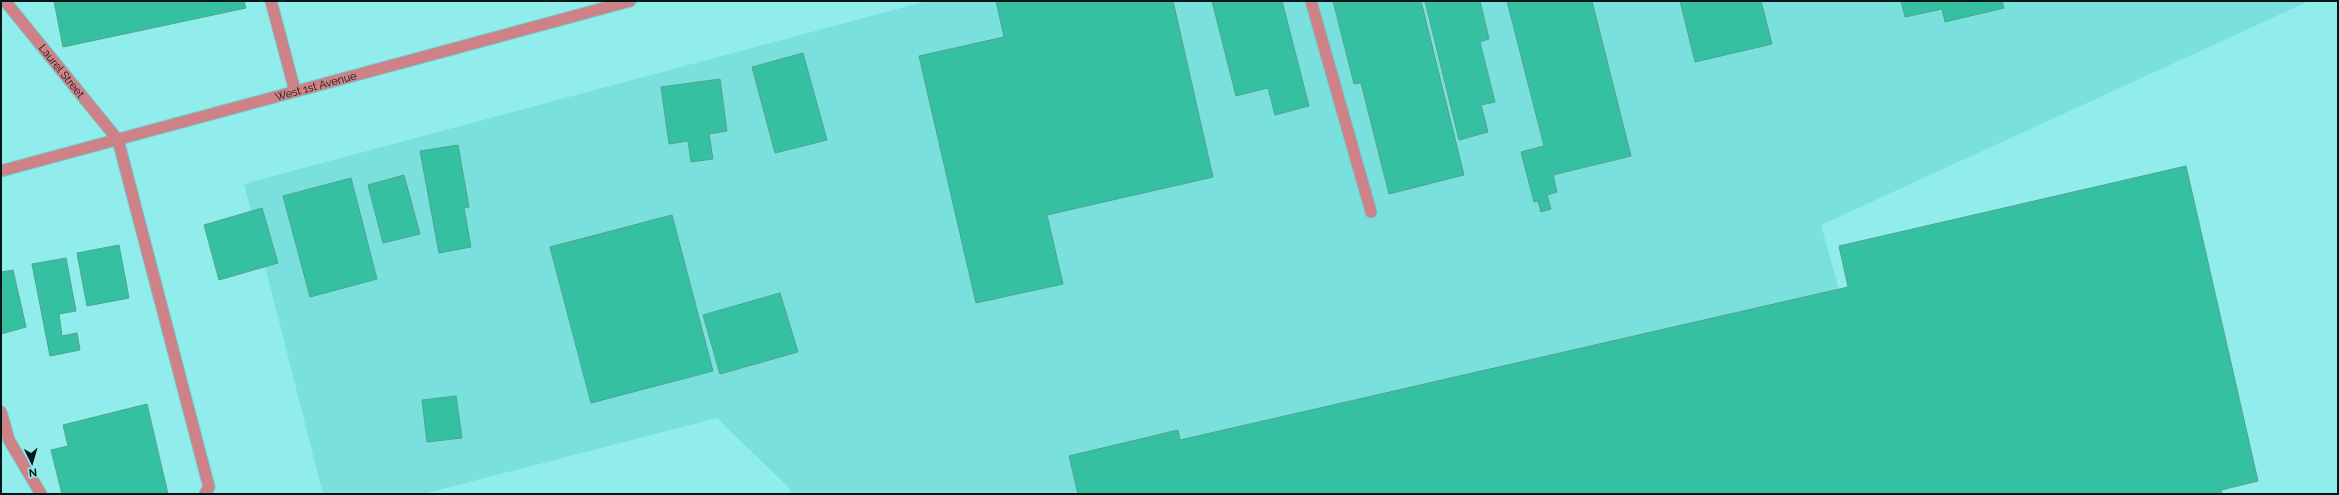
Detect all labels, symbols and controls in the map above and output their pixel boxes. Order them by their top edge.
street label: Laurel Street [36,42,87,101]
street label: West 1st Avenue [274,69,359,104]
north arrow [12,443,52,483]
text: N [28,466,38,479]

